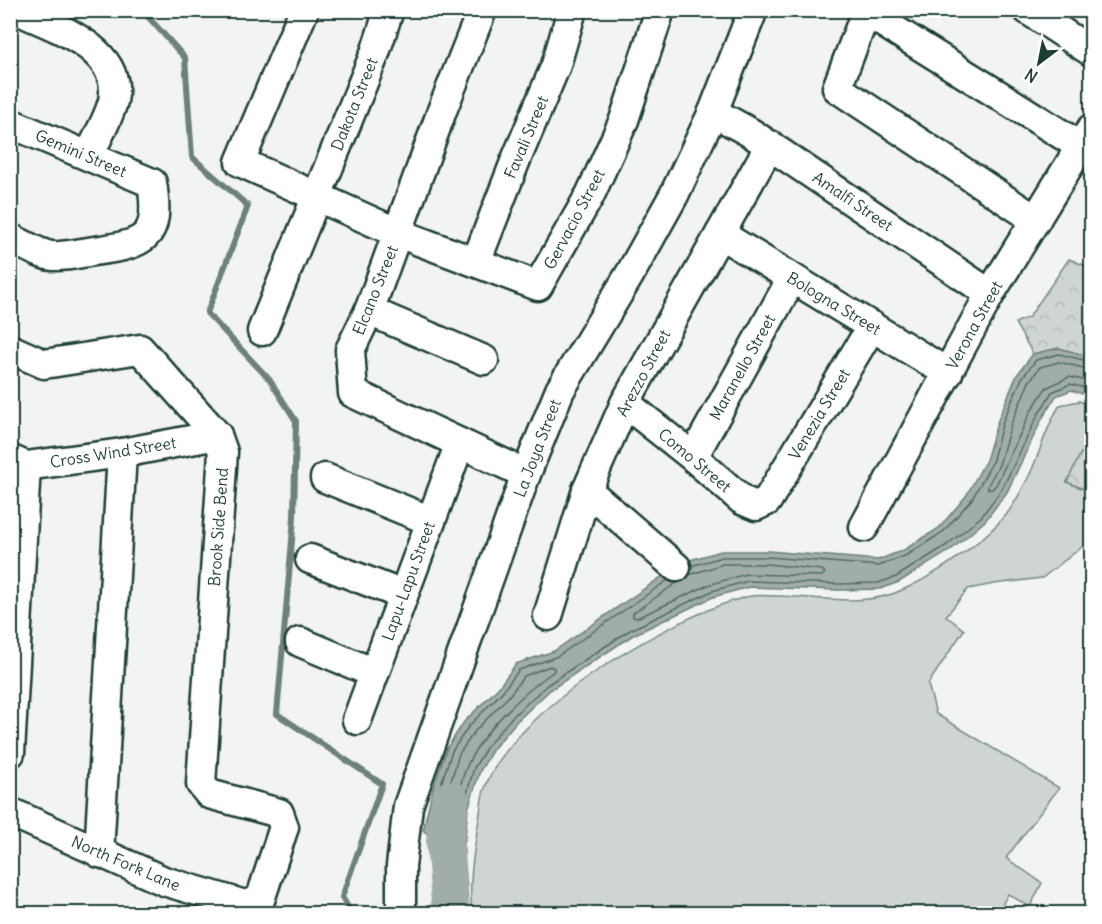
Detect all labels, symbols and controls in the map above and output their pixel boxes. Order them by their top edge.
north arrow [1009,33,1069,93]
street label: Dakota Street [326,54,382,153]
text: N [1021,64,1041,87]
street label: Favali Street [500,92,553,181]
street label: Gemini Street [32,125,130,181]
street label: Gervacio Street [539,165,609,273]
street label: Amalfi Street [809,167,897,235]
street label: Elcano Street [348,242,402,338]
street label: Bologna Street [783,267,885,339]
street label: Verona Street [941,277,1007,373]
street label: Maranello Street [705,310,780,423]
street label: Arezzo Street [612,326,675,420]
street label: Venezia Street [784,364,854,463]
street label: La Joya Street [509,396,565,500]
street label: Como Street [655,424,736,497]
street label: Cross Wind Street [48,432,178,472]
street label: Brook Side Bend [204,467,232,587]
street label: Lapu-Lapu Street [377,518,439,643]
street label: North Fork Lane [69,831,183,895]

